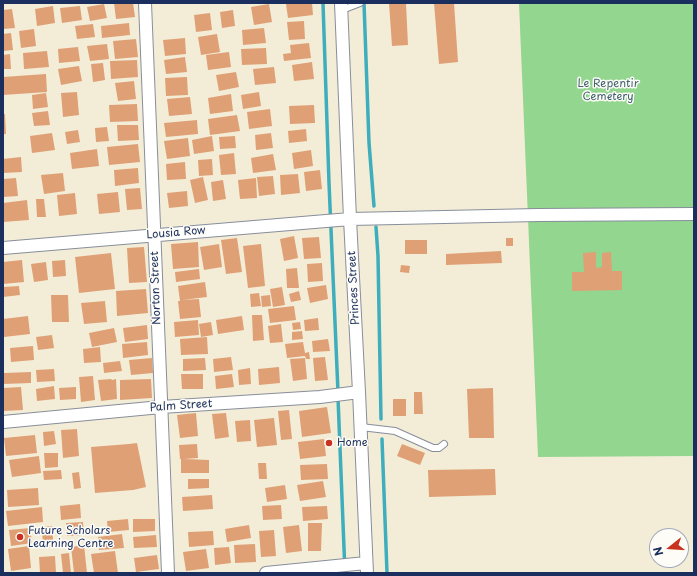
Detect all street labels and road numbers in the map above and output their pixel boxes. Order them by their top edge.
street label: Lousia Row [146,224,206,242]
street label: Norton Street [148,251,164,325]
street label: Princes Street [345,251,363,325]
street label: Palm Street [149,397,213,415]

